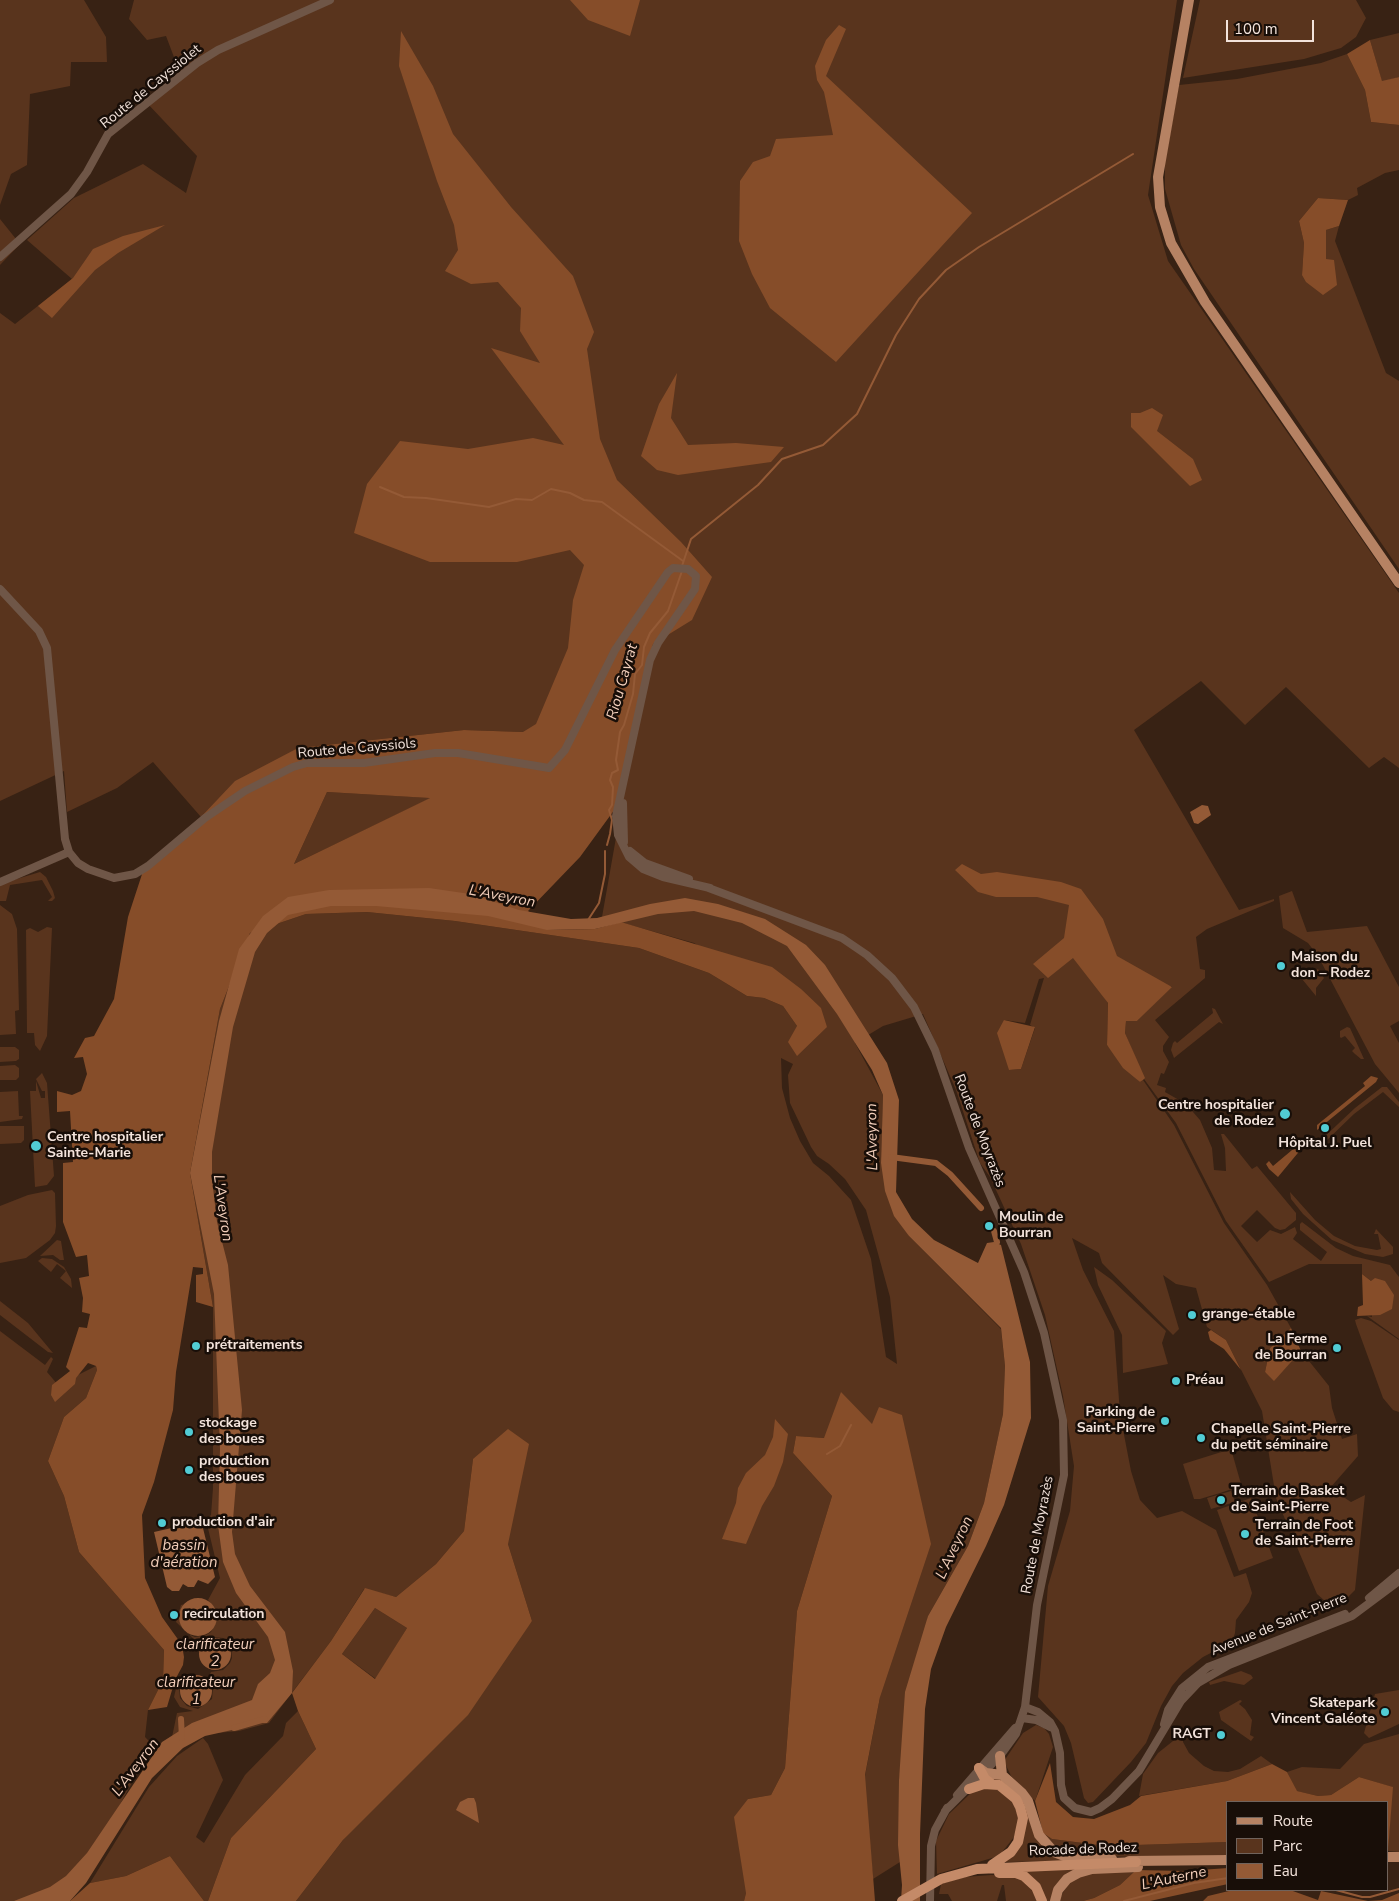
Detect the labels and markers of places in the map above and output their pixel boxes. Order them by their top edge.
place label: Maison du don – Rodez [1291,950,1370,982]
marker: Maison du don – Rodez [1275,960,1287,972]
place label: Centre hospitalier de Rodez [1158,1098,1274,1130]
marker: Centre hospitalier de Rodez [1278,1107,1292,1121]
marker: Hôpital J. Puel [1319,1122,1331,1134]
place label: Centre hospitalier Sainte-Marie [47,1130,163,1162]
place label: Hôpital J. Puel [1278,1136,1372,1152]
marker: Centre hospitalier Sainte-Marie [29,1139,43,1153]
place label: Moulin de Bourran [999,1210,1063,1242]
marker: Moulin de Bourran [983,1220,995,1232]
place label: grange-étable [1202,1307,1295,1323]
marker: grange-étable [1186,1309,1198,1321]
place label: La Ferme de Bourran [1255,1332,1327,1364]
place label: prétraitements [206,1338,303,1354]
marker: prétraitements [190,1340,202,1352]
marker: La Ferme de Bourran [1331,1342,1343,1354]
place label: Préau [1186,1373,1224,1389]
marker: Préau [1170,1375,1182,1387]
place label: Parking de Saint-Pierre [1077,1405,1155,1438]
marker: Parking de Saint-Pierre [1159,1415,1171,1427]
place label: stockage des boues [199,1416,265,1448]
place label: Chapelle Saint-Pierre du petit séminaire [1211,1422,1351,1454]
marker: stockage des boues [183,1426,195,1438]
marker: Chapelle Saint-Pierre du petit séminaire [1195,1432,1207,1444]
place label: production des boues [199,1454,269,1486]
marker: production des boues [183,1464,195,1476]
place label: Terrain de Basket de Saint-Pierre [1231,1484,1344,1516]
marker: Terrain de Basket de Saint-Pierre [1215,1494,1227,1506]
place label: production d'air [172,1515,274,1531]
marker: production d'air [156,1517,168,1529]
place label: Terrain de Foot de Saint-Pierre [1255,1518,1353,1550]
marker: Terrain de Foot de Saint-Pierre [1239,1528,1251,1540]
place label: recirculation [184,1607,265,1623]
marker: recirculation [168,1609,180,1621]
place label: Skatepark Vincent Galéote [1271,1696,1375,1728]
marker: Skatepark Vincent Galéote [1379,1706,1391,1718]
place label: RAGT [1173,1727,1211,1743]
marker: RAGT [1215,1729,1227,1741]

